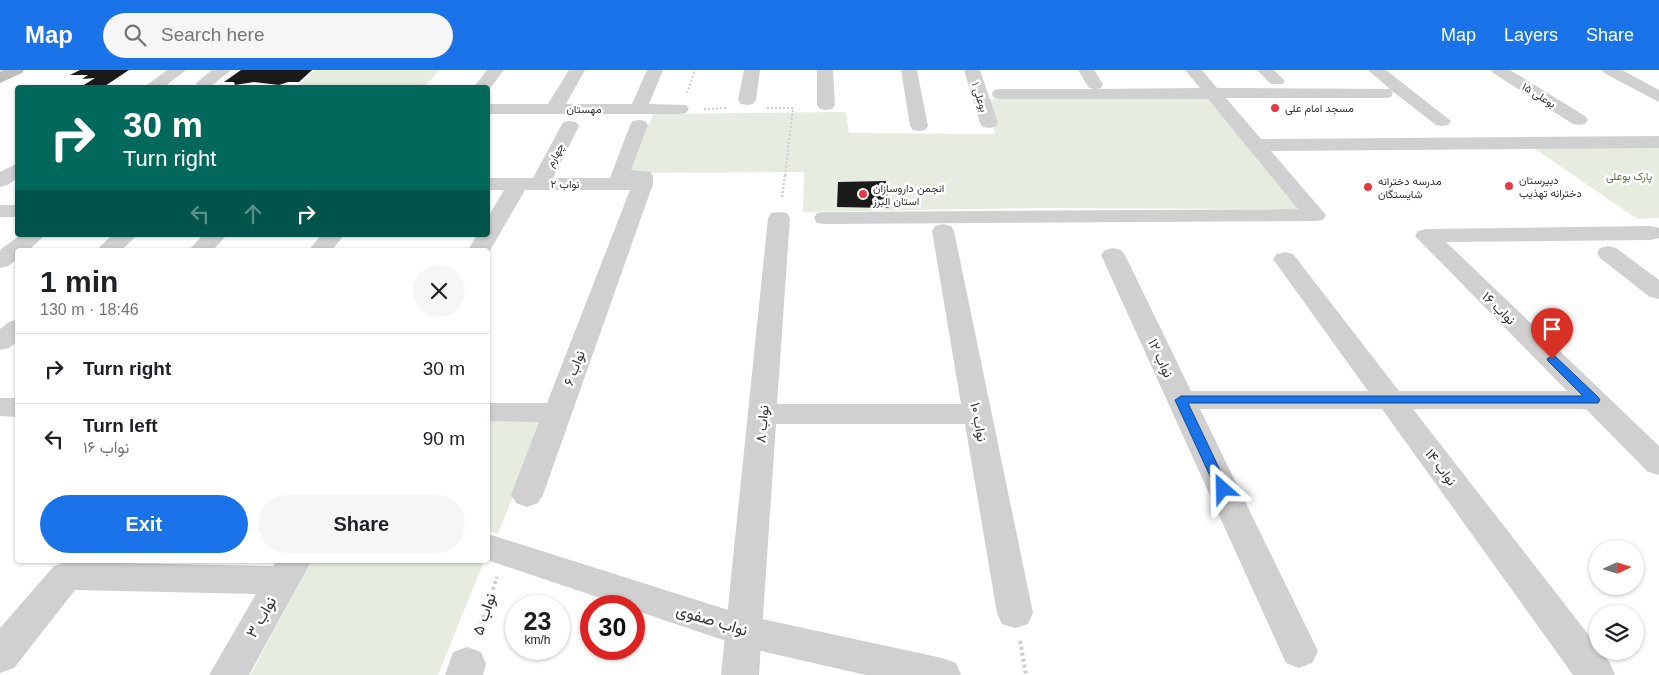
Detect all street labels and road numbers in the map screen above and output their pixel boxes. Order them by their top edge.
street label: بوعلی ۱۵ [1519,80,1558,111]
street label: بوعلی ۱ [969,81,990,114]
street label: مهستان [566,103,602,116]
street label: چهارم [544,141,568,170]
street label: نواب ۲ [550,178,580,191]
street label: نواب ۱۶ [1478,288,1519,329]
street label: نواب ۱۲ [1144,336,1177,380]
street label: نواب ۶ [560,348,589,388]
street label: نواب ۱۰ [966,401,991,443]
street label: نواب ۸ [752,404,773,444]
street label: نواب ۱۴ [1421,446,1460,489]
street label: نواب ۵ [469,591,501,638]
street label: نواب ۳ [243,594,281,641]
street label: نواب صفوی [674,601,750,641]

